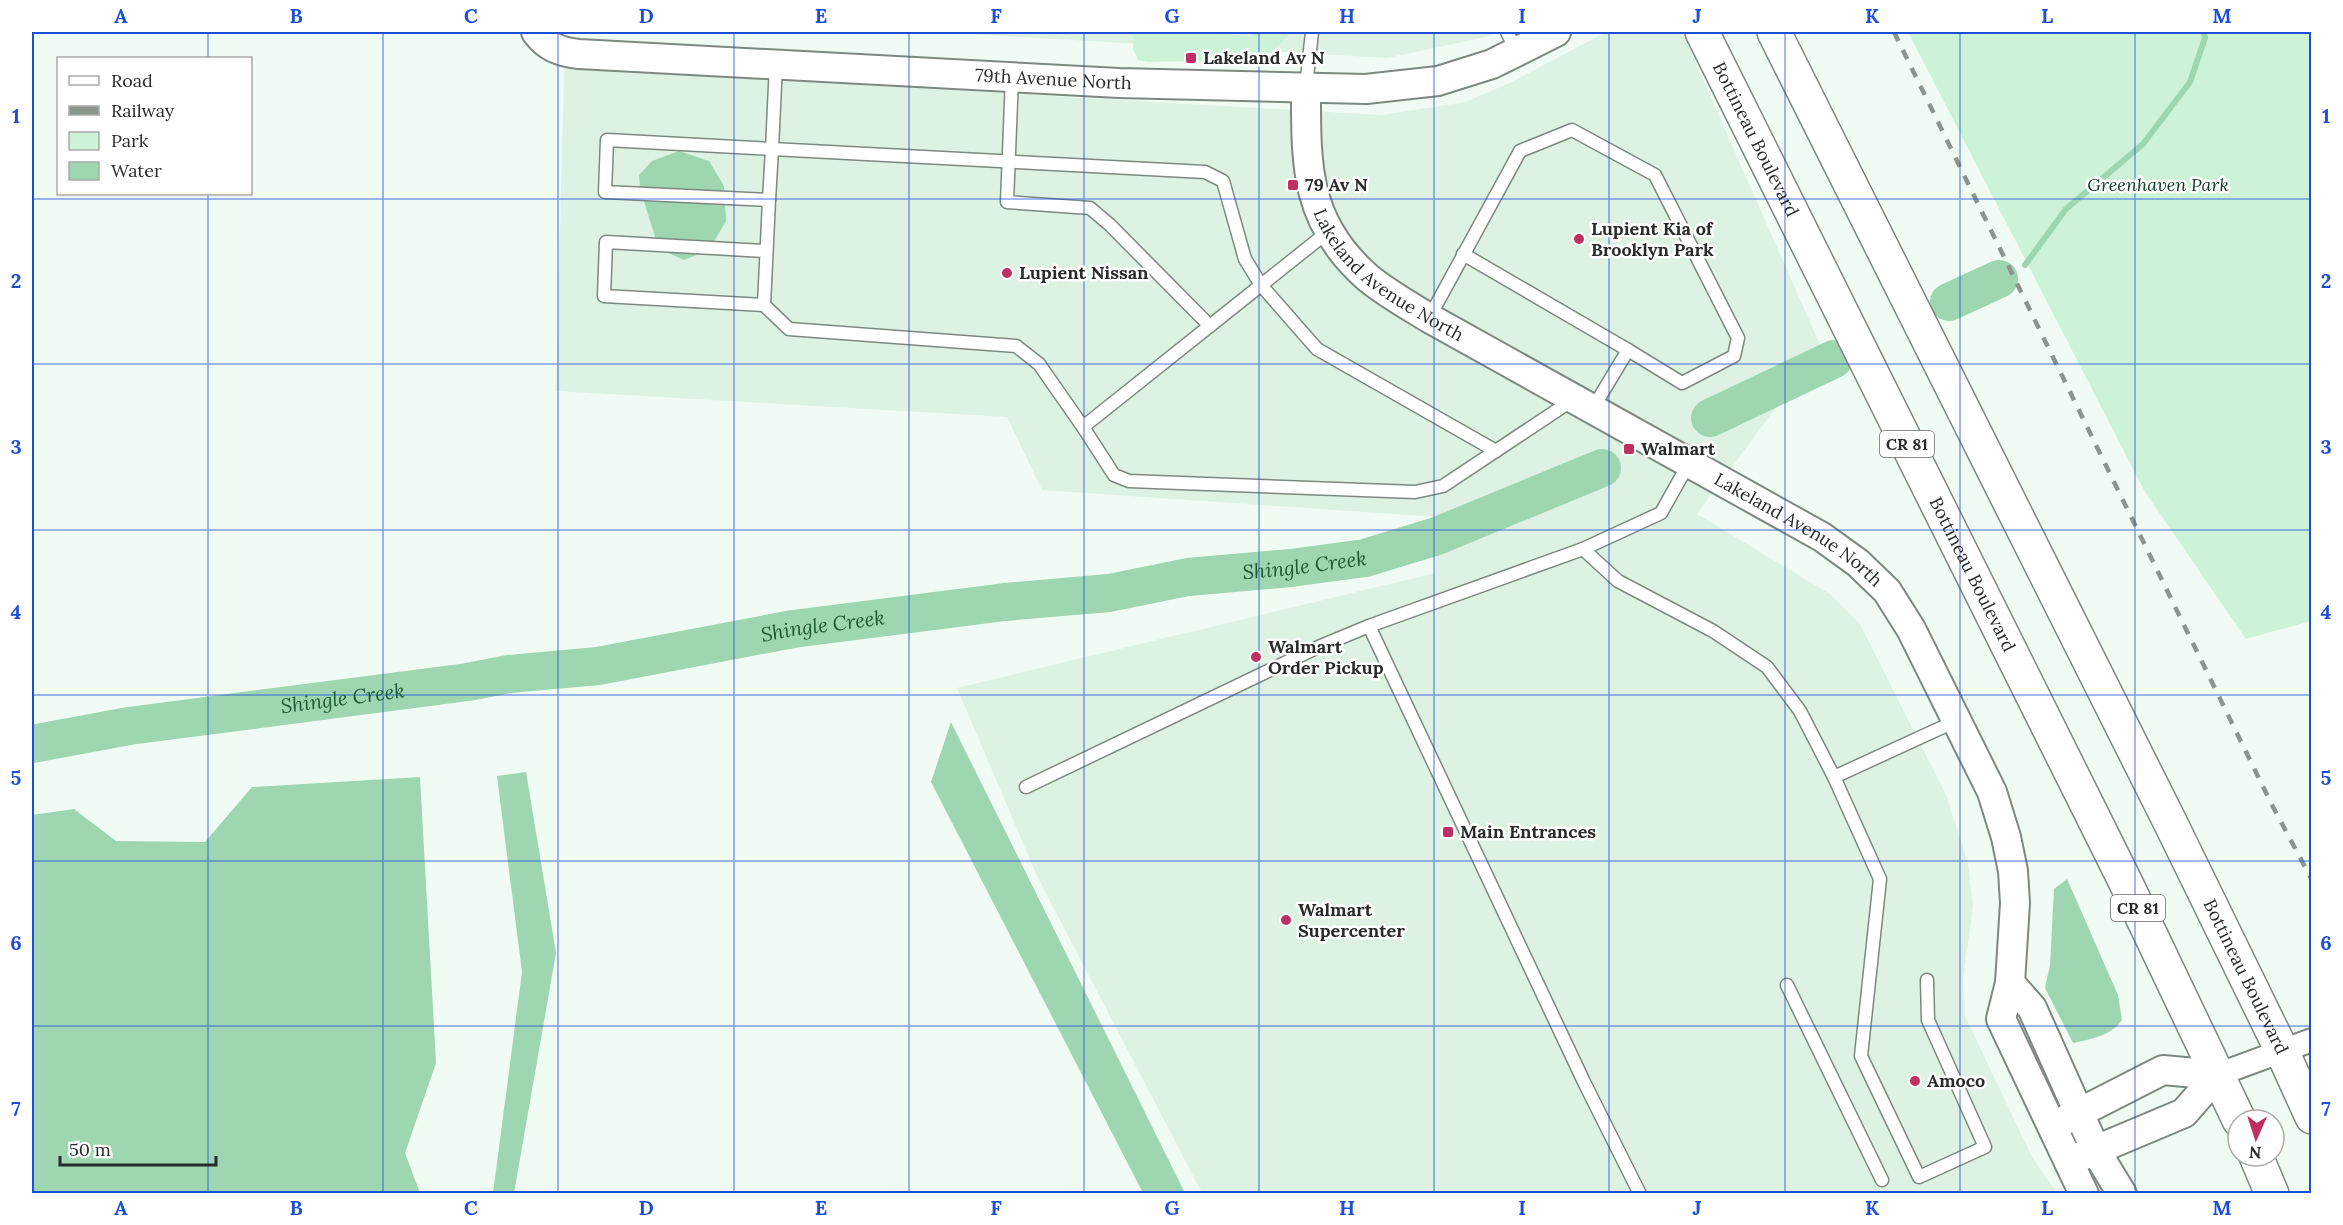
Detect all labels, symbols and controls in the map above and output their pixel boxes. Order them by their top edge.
text: A [114,3,128,28]
text: B [289,3,303,28]
text: C [464,3,478,28]
text: D [638,3,654,28]
text: E [815,3,827,28]
text: F [990,3,1002,28]
text: G [1164,3,1180,28]
text: H [1339,3,1355,28]
text: I [1518,3,1526,28]
text: J [1692,3,1702,28]
text: K [1865,3,1880,28]
text: L [2041,3,2053,28]
text: M [2212,3,2232,28]
place label: Lakeland Av N [1203,46,1325,69]
marker: Lakeland Av N [1184,51,1198,65]
legend [57,57,252,195]
street label: Bottineau Boulevard [1708,58,1804,221]
street label: 79th Avenue North [974,63,1132,94]
text: Road [111,69,153,92]
text: Railway [111,99,175,122]
text: 1 [12,103,20,128]
text: 1 [2322,103,2330,128]
text: Park [111,129,149,152]
text: Water [111,159,162,182]
place label: 79 Av N [1305,173,1368,196]
park label: Greenhaven Park [2087,173,2229,196]
marker: 79 Av N [1286,178,1300,192]
street label: Lakeland Avenue North [1309,205,1468,346]
place label: Lupient Kia of Brooklyn Park [1591,217,1714,261]
marker: Lupient Kia of Brooklyn Park [1572,232,1586,246]
place label: Lupient Nissan [1019,261,1149,284]
marker: Lupient Nissan [1000,266,1014,280]
text: 2 [11,268,21,293]
text: 2 [2321,268,2331,293]
road number: CR 81 [1880,431,1934,457]
text: 3 [10,434,22,459]
text: 3 [2320,434,2332,459]
place label: Walmart [1641,437,1716,460]
marker: Walmart [1622,442,1636,456]
street label: Lakeland Avenue North [1710,467,1888,592]
street label: Bottineau Boulevard [1924,493,2021,656]
water label: Shingle Creek [1242,545,1368,584]
text: 4 [11,599,22,624]
text: 4 [2321,599,2332,624]
water label: Shingle Creek [759,604,886,647]
place label: Walmart Order Pickup [1268,635,1384,679]
marker: Walmart Order Pickup [1249,650,1263,664]
water label: Shingle Creek [279,677,406,718]
text: 5 [11,765,22,790]
text: 5 [2321,765,2332,790]
place label: Main Entrances [1460,820,1596,843]
marker: Main Entrances [1441,825,1455,839]
road number: CR 81 [2111,895,2165,921]
street label: Bottineau Boulevard [2198,895,2294,1058]
place label: Walmart Supercenter [1298,898,1405,942]
marker: Walmart Supercenter [1279,913,1293,927]
text: 6 [10,930,22,955]
text: 6 [2320,930,2332,955]
place label: Amoco [1927,1069,1985,1092]
marker: Amoco [1908,1074,1922,1088]
text: 7 [11,1096,21,1121]
text: 7 [2321,1096,2331,1121]
north arrow [2226,1108,2286,1168]
scale bar [60,1129,216,1167]
text: 50 m [69,1138,111,1161]
text: N [2249,1143,2262,1163]
text: A [114,1195,128,1220]
text: B [289,1195,303,1220]
text: C [464,1195,478,1220]
text: D [638,1195,654,1220]
text: E [815,1195,827,1220]
text: F [990,1195,1002,1220]
text: G [1164,1195,1180,1220]
text: H [1339,1195,1355,1220]
text: I [1518,1195,1526,1220]
text: J [1692,1195,1702,1220]
text: K [1865,1195,1880,1220]
text: L [2041,1195,2053,1220]
text: M [2212,1195,2232,1220]

